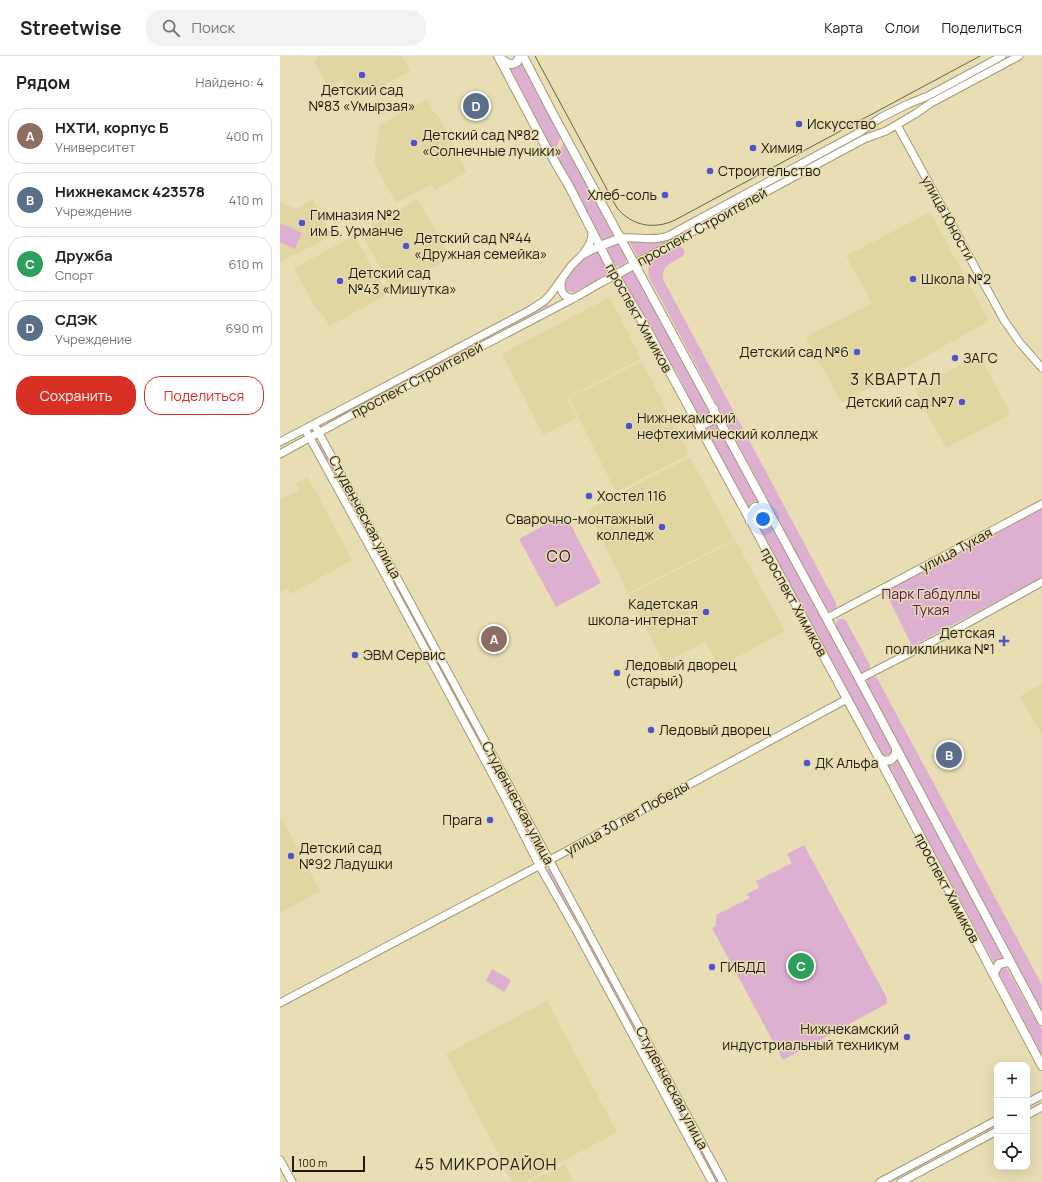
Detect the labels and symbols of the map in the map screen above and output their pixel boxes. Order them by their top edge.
marker: Детский сад №83 «Умырзая» [357,70,367,80]
place label: Детский сад №83 «Умырзая» [309,80,415,115]
pin: D [463,91,489,121]
place label: Искусство [807,114,876,133]
marker: Искусство [794,119,804,129]
place label: Детский сад №82 «Солнечные лучики» [422,125,562,160]
marker: Детский сад №82 «Солнечные лучики» [409,138,419,148]
place label: Химия [761,138,803,157]
marker: Химия [748,143,758,153]
place label: Строительство [718,161,821,180]
marker: Строительство [705,166,715,176]
street label: улица Юности [917,172,980,264]
street label: проспект Строителей [633,183,770,270]
place label: Хлеб-соль [587,185,657,204]
marker: Хлеб-соль [660,190,670,200]
place label: Гимназия №2 им Б. Урманче [310,205,403,240]
marker: Гимназия №2 им Б. Урманче [297,218,307,228]
place label: Детский сад №44 «Дружная семейка» [414,228,547,263]
marker: Детский сад №44 «Дружная семейка» [401,241,411,251]
street label: проспект Химиков [602,260,678,376]
place label: Детский сад №43 «Мишутка» [348,263,457,298]
place label: Школа №2 [921,269,991,288]
marker: Школа №2 [908,274,918,284]
marker: Детский сад №43 «Мишутка» [335,276,345,286]
street label: проспект Строителей [348,337,486,422]
place label: Детский сад №6 [739,342,849,361]
marker: Детский сад №6 [852,347,862,357]
place label: ЗАГС [963,348,998,367]
marker: ЗАГС [950,353,960,363]
district label: 3 КВАРТАЛ [850,368,942,390]
place label: Детский сад №7 [846,392,954,411]
marker: Детский сад №7 [957,397,967,407]
place label: Нижнекамский нефтехимический колледж [637,408,818,443]
marker: Нижнекамский нефтехимический колледж [624,421,634,431]
street label: Студенческая улица [325,452,406,582]
place label: Хостел 116 [597,486,667,505]
marker: Хостел 116 [584,491,594,501]
place label: Сварочно-монтажный колледж [506,509,654,544]
your location [753,509,773,529]
marker: Сварочно-монтажный колледж [657,522,667,532]
street label: улица Тукая [916,522,995,577]
street label: проспект Химиков [757,544,833,660]
district label: СО [546,545,572,567]
park label: Парк Габдуллы Тукая [882,584,980,619]
place label: Кадетская школа-интернат [588,594,698,629]
marker: Кадетская школа-интернат [701,607,711,617]
place label: Детская поликлиника №1 [885,623,995,658]
pin: A [481,624,507,654]
marker: Детская поликлиника №1 [998,635,1010,647]
place label: ЭВМ Сервис [363,645,446,664]
marker: ЭВМ Сервис [350,650,360,660]
place label: Ледовый дворец (старый) [625,655,737,690]
marker: Ледовый дворец (старый) [612,668,622,678]
place label: Ледовый дворец [659,720,771,739]
marker: Ледовый дворец [646,725,656,735]
street label: Студенческая улица [478,738,559,868]
pin: B [936,740,962,770]
place label: ДК Альфа [815,753,878,772]
marker: ДК Альфа [802,758,812,768]
street label: улица 30 лет Победы [561,775,692,860]
place label: Прага [442,810,482,829]
marker: Прага [485,815,495,825]
street label: проспект Химиков [910,829,985,947]
place label: Детский сад №92 Ладушки [299,838,393,873]
marker: Детский сад №92 Ладушки [286,851,296,861]
pin: C [788,951,814,981]
place label: ГИБДД [720,957,766,976]
marker: ГИБДД [707,962,717,972]
place label: Нижнекамский индустриальный техникум [722,1019,899,1054]
street label: Студенческая улица [632,1023,713,1153]
marker: Нижнекамский индустриальный техникум [902,1032,912,1042]
district label: 45 МИКРОРАЙОН [415,1153,557,1175]
scale bar [292,1154,365,1173]

